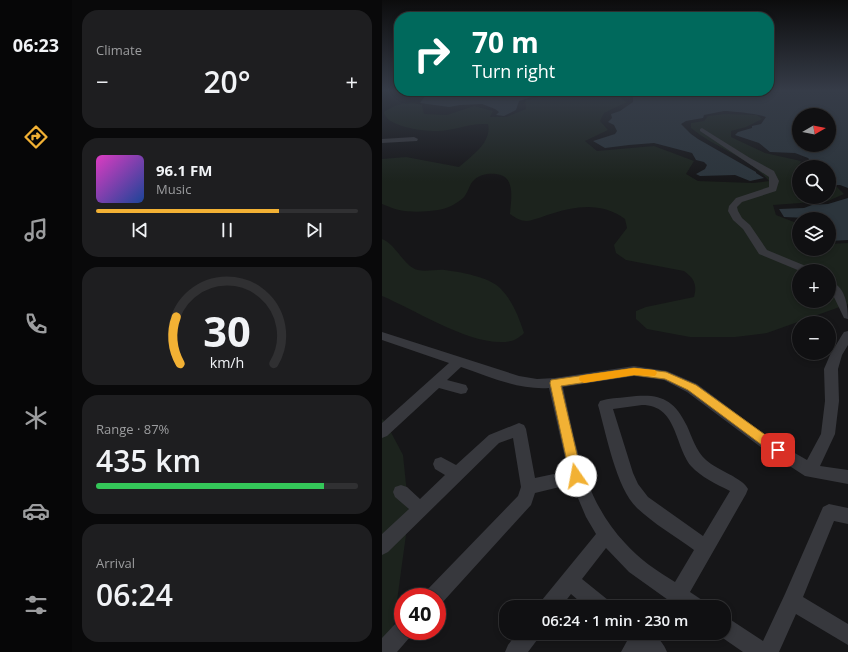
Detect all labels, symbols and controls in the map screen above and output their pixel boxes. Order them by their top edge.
text: 70 m [472,23,539,61]
icon: right [406,28,458,80]
text: 06:23 [13,33,59,57]
text: Climate [96,41,142,59]
text: Turn right [472,59,555,83]
text: 20° [203,61,251,102]
text: − [96,66,109,96]
text: + [345,66,358,96]
north arrow [792,108,836,152]
map controls [792,108,836,360]
icon: directions [22,123,50,151]
text: 96.1 FM [156,160,212,180]
button: search [792,160,836,204]
text: Music [156,180,191,198]
button: layers [792,212,836,256]
icon: music [22,216,50,244]
icon: previous [129,219,151,241]
icon: pause [216,219,238,241]
icon: next [303,219,325,241]
button: + [792,264,836,308]
text: 30 [203,303,251,359]
icon: phone [22,310,50,338]
button: − [792,316,836,360]
text: km/h [210,353,244,372]
icon: climate [22,404,50,432]
text: Range · 87% [96,420,169,438]
pin [761,433,795,467]
icon: arrive [767,439,789,461]
text: 435 km [96,440,201,481]
position arrow [555,455,597,497]
icon: car [22,497,50,525]
text: Arrival [96,554,135,572]
text: 06:24 [96,574,173,615]
speed limit sign: 40 [394,588,446,640]
icon: filters [22,591,50,619]
text: 06:24 · 1 min · 230 m [542,610,688,630]

